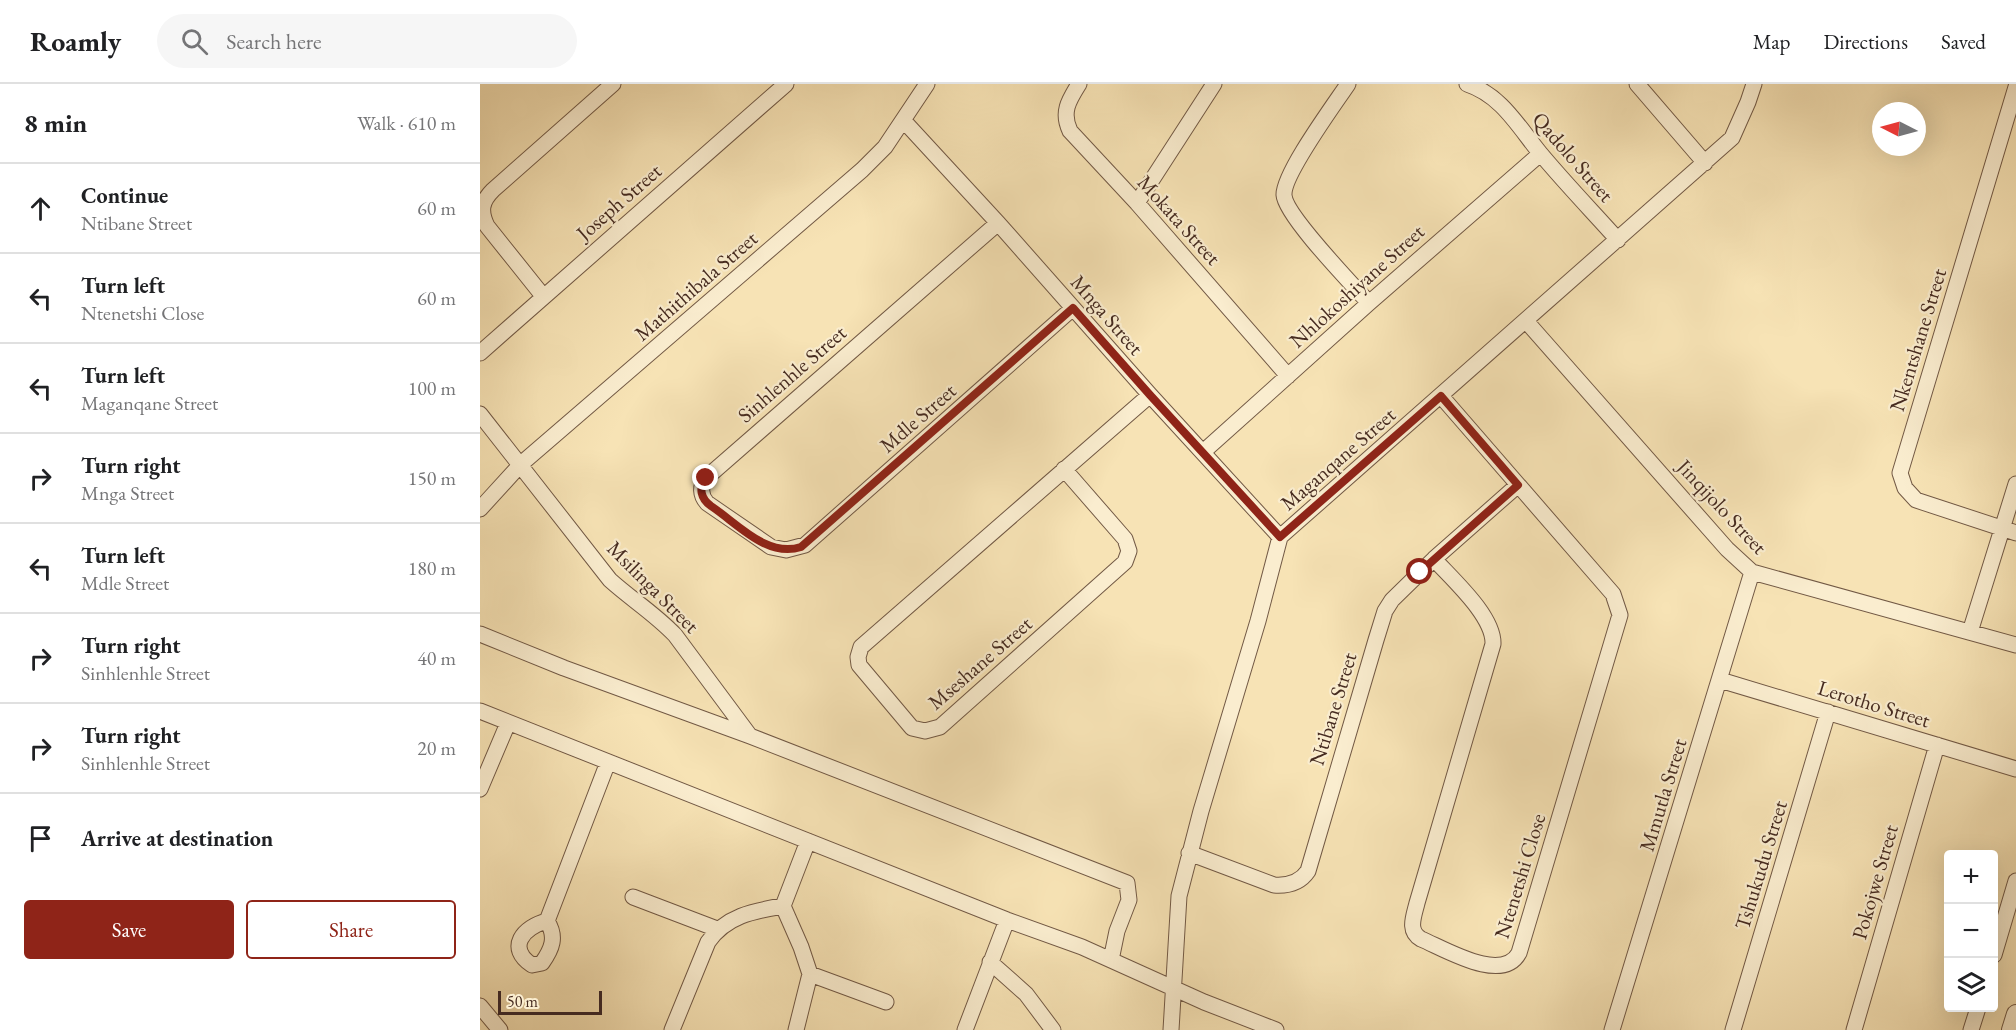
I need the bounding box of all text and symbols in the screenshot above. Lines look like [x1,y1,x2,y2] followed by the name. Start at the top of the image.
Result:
[157,14,577,68] search box
[30,23,121,59] text: Roamly
[178,25,211,58] icon: search
[226,27,322,56] text: Search here
[1753,28,1790,55] text: Map
[1823,28,1908,55] text: Directions
[1941,28,1986,55] text: Saved
[1872,102,1926,156] north arrow
[24,106,87,140] text: 8 min
[1526,106,1620,208] street label: Qadolo Street
[357,110,456,136] text: Walk · 610 m
[569,157,667,247] street label: Joseph Street
[1132,169,1227,271] street label: Mokata Street
[81,181,168,210] text: Continue
[24,192,57,225] icon: ahead
[417,195,456,221] text: 60 m
[81,210,192,236] text: Ntibane Street
[1284,218,1430,353] street label: Nhlokoshiyane Street
[629,224,763,347] street label: Mathithibala Street
[1883,265,1952,415] street label: Nkentshane Street
[1065,269,1150,361] street label: Mnga Street
[81,271,165,300] text: Turn left
[24,282,57,315] icon: left
[417,285,456,311] text: 60 m
[81,300,204,326] text: Ntenetshi Close
[732,319,852,428] street label: Sinhlenhle Street
[81,361,165,390] text: Turn left
[24,372,57,405] icon: left
[408,375,456,401] text: 100 m
[874,377,962,458] street label: Mdle Street
[81,390,218,416] text: Maganqane Street
[1274,401,1401,516] street label: Maganqane Street
[81,451,180,480] text: Turn right
[1670,452,1773,560] street label: Jinqijolo Street
[24,462,57,495] icon: right
[692,464,718,490] route end
[408,465,456,491] text: 150 m
[81,480,174,506] text: Mnga Street
[601,535,706,639] street label: Msilinga Street
[81,541,165,570] text: Turn left
[24,552,57,585] icon: left
[408,555,456,581] text: 180 m
[1406,558,1432,584] route start
[81,570,169,596] text: Mdle Street
[922,610,1038,715] street label: Mseshane Street
[81,631,180,660] text: Turn right
[24,642,57,675] icon: right
[417,645,456,671] text: 40 m
[1303,649,1363,769] street label: Ntibane Street
[81,660,210,686] text: Sinhlenhle Street
[1815,674,1934,734] street label: Lerotho Street
[81,721,180,750] text: Turn right
[24,732,57,765] icon: right
[417,735,456,761] text: 20 m
[1633,735,1693,855] street label: Mmutla Street
[81,750,210,776] text: Sinhlenhle Street
[1728,797,1793,933] street label: Tshukudu Street
[1488,810,1551,942] street label: Ntenetshi Close
[1845,821,1904,942] street label: Pokojwe Street
[24,822,57,855] icon: arrive
[81,824,273,853] text: Arrive at destination
[1944,850,1998,1012] map controls
[1944,850,1998,904] button: +
[24,900,234,959] button: Save
[246,900,456,959] button: Share
[1944,904,1998,958] button: −
[1944,958,1998,1012] button: layers
[498,988,602,1016] scale bar
[507,991,538,1012] text: 50 m

